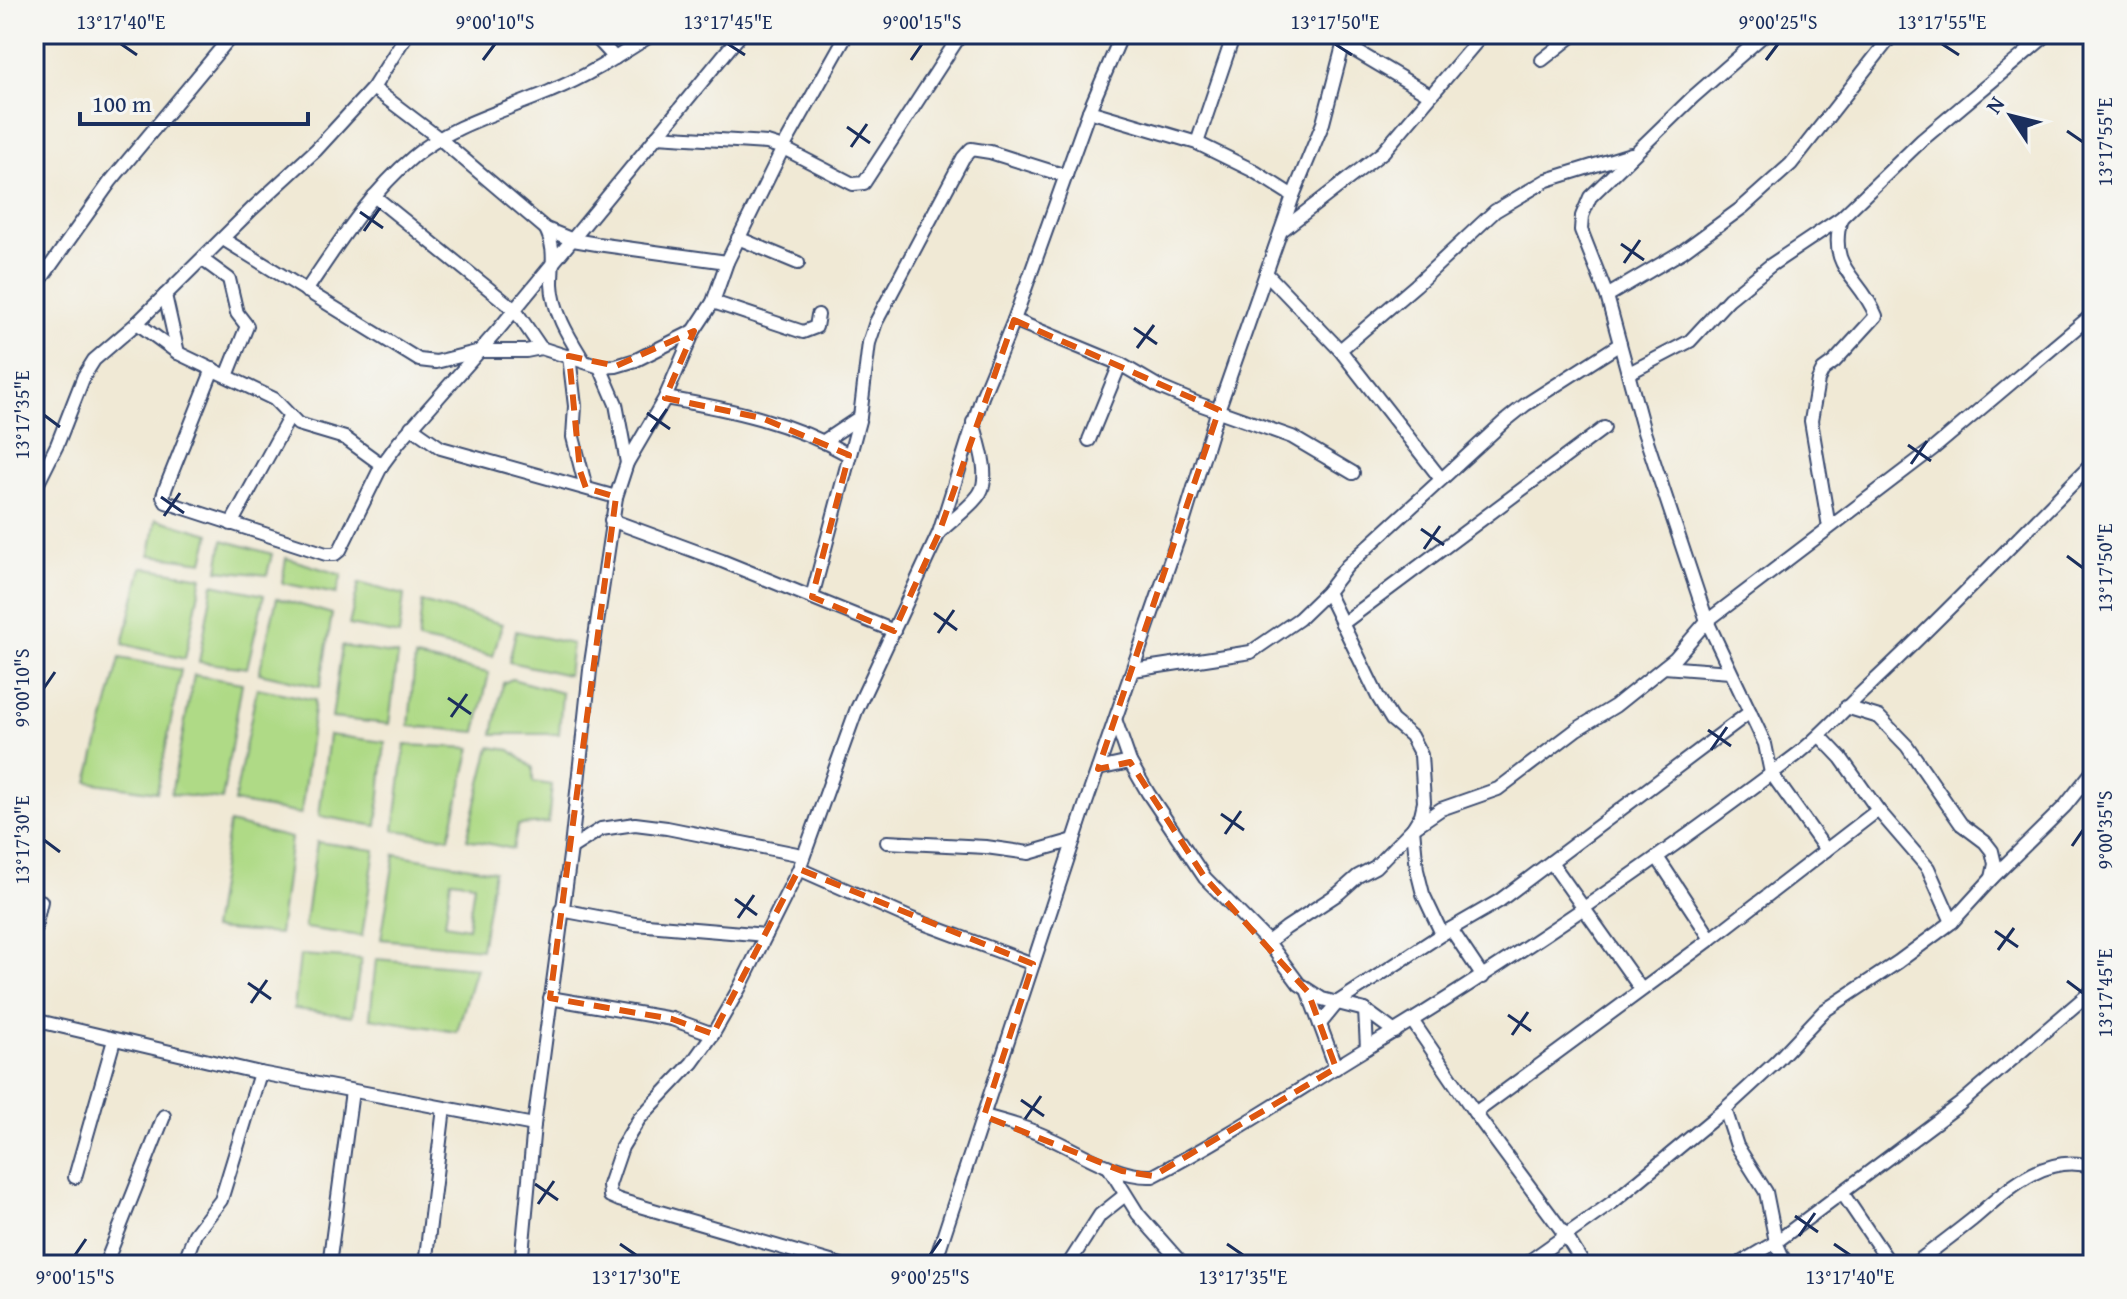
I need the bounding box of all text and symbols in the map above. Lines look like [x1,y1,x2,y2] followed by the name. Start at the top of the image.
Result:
[77,7,165,36] text: 13°17'40"E
[455,7,535,36] text: 9°00'10"S
[684,7,772,36] text: 13°17'45"E
[882,7,962,36] text: 9°00'15"S
[1291,7,1379,36] text: 13°17'50"E
[1738,7,1818,36] text: 9°00'25"S
[1898,7,1986,36] text: 13°17'55"E
[80,76,308,126] scale bar
[1971,76,2051,156] north arrow
[92,86,152,121] text: 100 m
[1977,89,2012,120] text: N
[2090,98,2119,186] text: 13°17'55"E
[7,371,36,459] text: 13°17'35"E
[2090,524,2119,612] text: 13°17'50"E
[7,648,36,728] text: 9°00'10"S
[2090,790,2119,870] text: 9°00'35"S
[7,796,36,884] text: 13°17'30"E
[2090,949,2119,1037] text: 13°17'45"E
[35,1262,115,1291] text: 9°00'15"S
[592,1262,680,1291] text: 13°17'30"E
[890,1262,970,1291] text: 9°00'25"S
[1199,1262,1287,1291] text: 13°17'35"E
[1806,1262,1894,1291] text: 13°17'40"E

